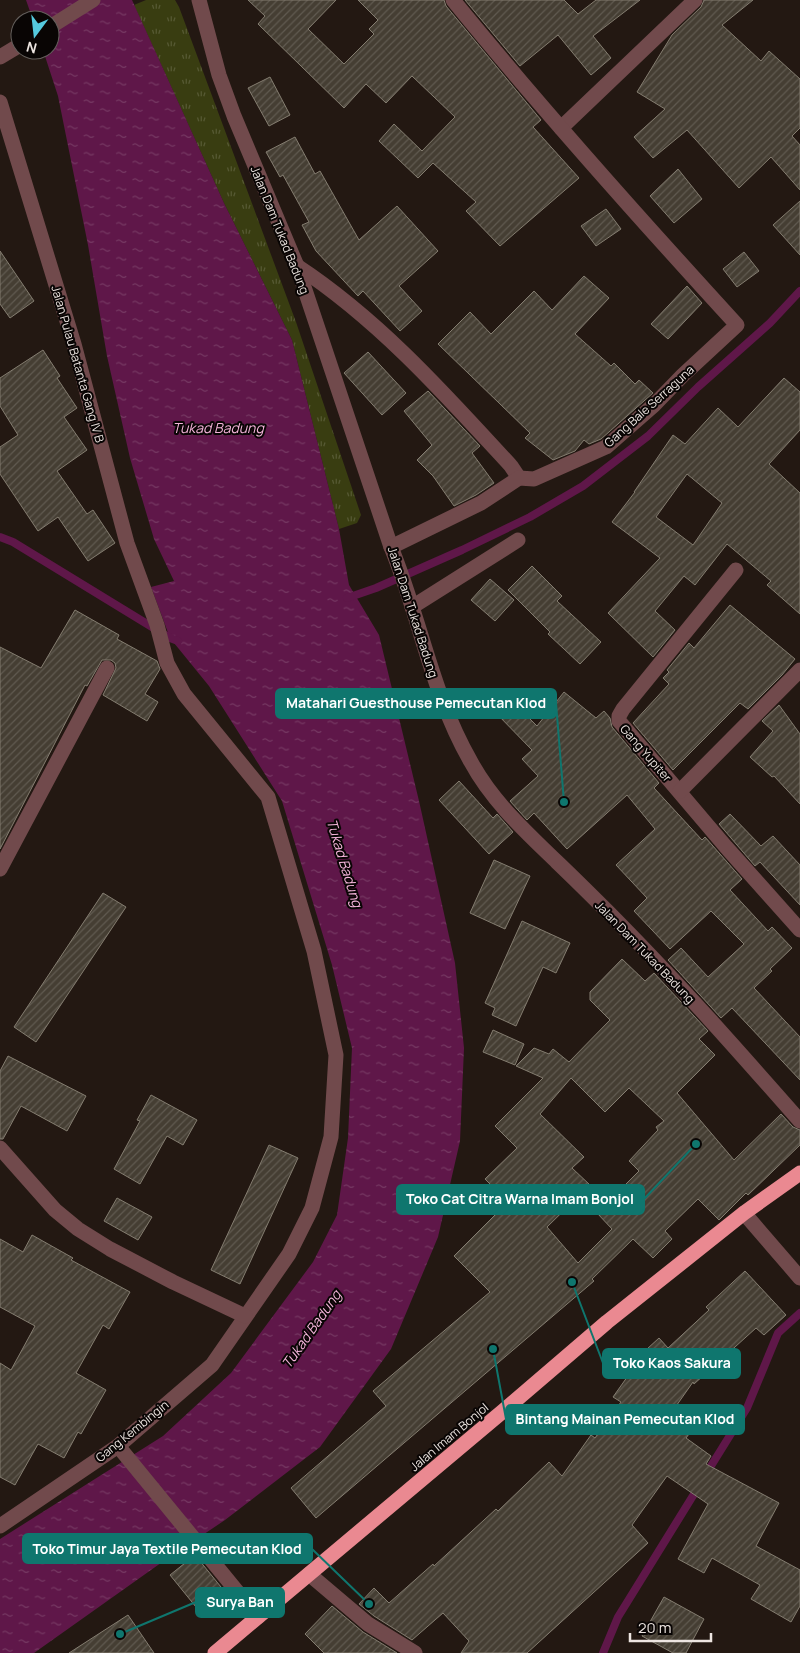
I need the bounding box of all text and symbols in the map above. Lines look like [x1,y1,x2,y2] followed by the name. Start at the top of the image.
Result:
[10,10,60,60] north arrow
[24,38,39,59] text: N
[246,163,314,297] street label: Jalan Dam Tukad Badung
[47,283,109,445] street label: Jalan Pulau Batanta Gang IV B
[600,361,698,451] street label: Gang Bale Serraguna
[172,418,265,437] water label: Tukad Badung
[384,544,442,680] street label: Jalan Dam Tukad Badung
[276,689,556,718] callout: Matahari Guesthouse Pemecutan Klod
[286,693,546,712] text: Matahari Guesthouse Pemecutan Klod
[616,721,676,786] street label: Gang Yupiter
[323,817,368,911] water label: Tukad Badung
[591,897,699,1007] street label: Jalan Dam Tukad Badung
[397,1185,644,1214] callout: Toko Cat Citra Warna Imam Bonjol
[406,1189,634,1208] text: Toko Cat Citra Warna Imam Bonjol
[277,1285,346,1372] water label: Tukad Badung
[603,1349,740,1378] callout: Toko Kaos Sakura
[613,1353,731,1372] text: Toko Kaos Sakura
[92,1396,172,1466] street label: Gang Kembingin
[406,1399,492,1475] street label: Jalan Imam Bonjol
[506,1405,744,1434] callout: Bintang Mainan Pemecutan Klod
[516,1409,734,1428] text: Bintang Mainan Pemecutan Klod
[23,1534,312,1563] callout: Toko Timur Jaya Textile Pemecutan Klod
[32,1539,302,1558] text: Toko Timur Jaya Textile Pemecutan Klod
[196,1588,284,1617] callout: Surya Ban
[206,1592,274,1611] text: Surya Ban
[630,1610,711,1642] scale bar
[638,1617,671,1638] text: 20 m

